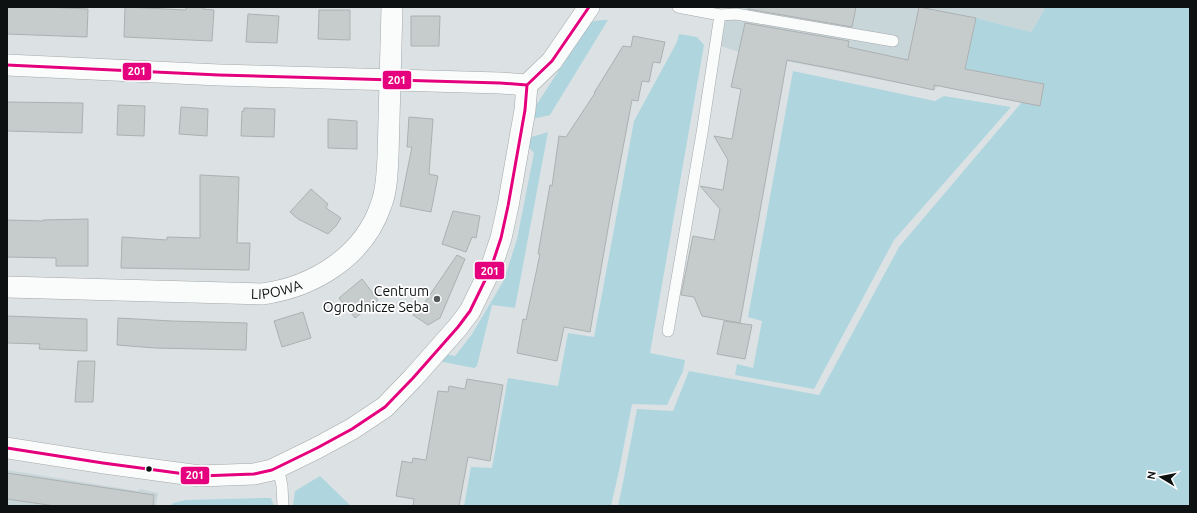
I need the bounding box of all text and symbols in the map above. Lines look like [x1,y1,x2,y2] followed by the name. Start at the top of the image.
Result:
[122,62,152,81] line badge: 201
[128,65,146,77] text: 201
[382,70,412,90] line badge: 201
[388,74,406,86] text: 201
[474,261,505,280] line badge: 201
[481,265,499,277] text: 201
[251,276,304,302] street label: LIPOWA
[323,283,429,315] place label: Centrum Ogrodnicze Seba
[432,294,442,304] marker: Centrum Ogrodnicze Seba
[1141,457,1181,497] north arrow
[144,464,154,474] unlabelled marker
[180,466,210,485] line badge: 201
[186,469,204,481] text: 201
[1145,470,1158,480] text: N

